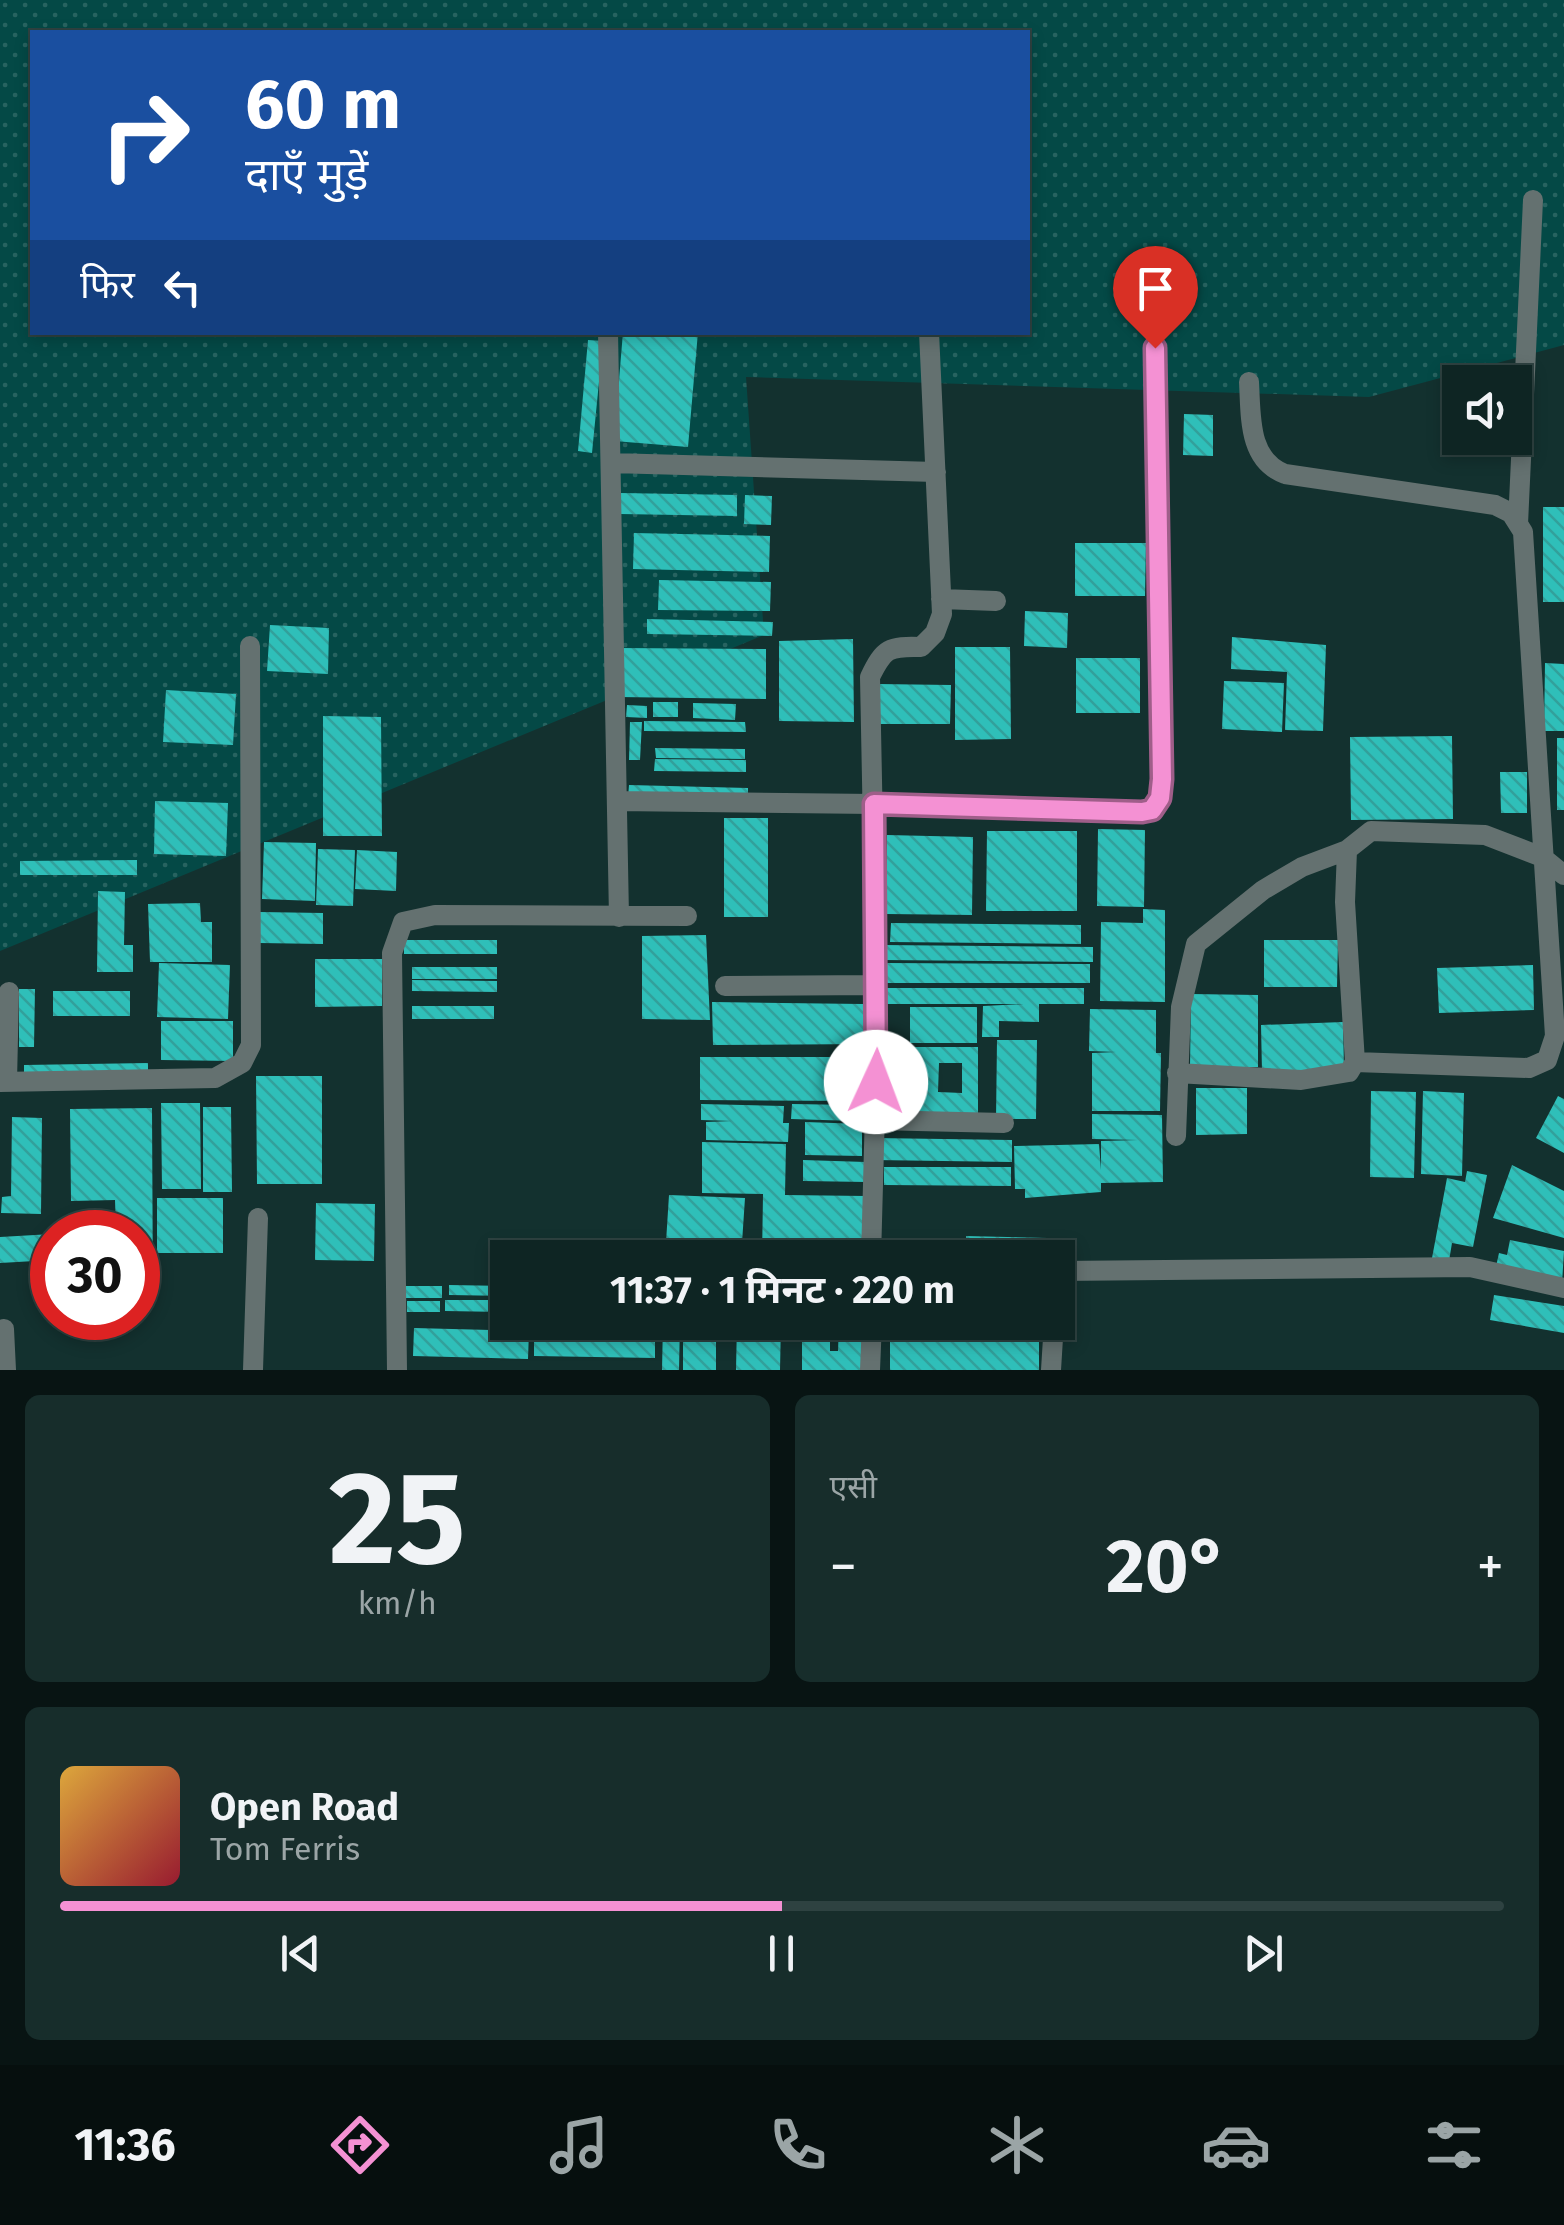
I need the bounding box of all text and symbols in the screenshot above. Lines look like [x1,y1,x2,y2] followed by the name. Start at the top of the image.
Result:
[245,63,401,147] text: 60 m
[80,70,210,200] icon: right
[245,148,368,202] text: दाएँ मुड़ें
[1113,246,1198,349] pin
[155,260,210,315] icon: left
[1128,261,1183,316] icon: arrive
[80,262,135,308] text: फिर
[1442,365,1532,455] map controls
[1442,365,1532,455] button: sound
[824,1030,928,1134] position arrow
[30,1210,160,1340] speed limit sign: 30
[610,1267,955,1313] text: 11:37 · 1 मिनट · 220 m
[329,1441,466,1597] text: 25
[830,1468,877,1506] text: एसी
[1106,1522,1228,1612] text: 20°
[830,1534,857,1600] text: −
[1477,1534,1504,1600] text: +
[358,1584,437,1622] text: km/h
[210,1784,399,1830] text: Open Road
[210,1830,360,1868] text: Tom Ferris
[273,1926,328,1981] icon: previous
[754,1926,809,1981] icon: pause
[1236,1926,1291,1981] icon: next
[325,2110,395,2180] icon: directions
[544,2110,614,2180] icon: music
[763,2110,833,2180] icon: phone
[982,2110,1052,2180] icon: climate
[1201,2110,1271,2180] icon: car
[1419,2110,1489,2180] icon: filters
[74,2118,176,2172] text: 11:36

